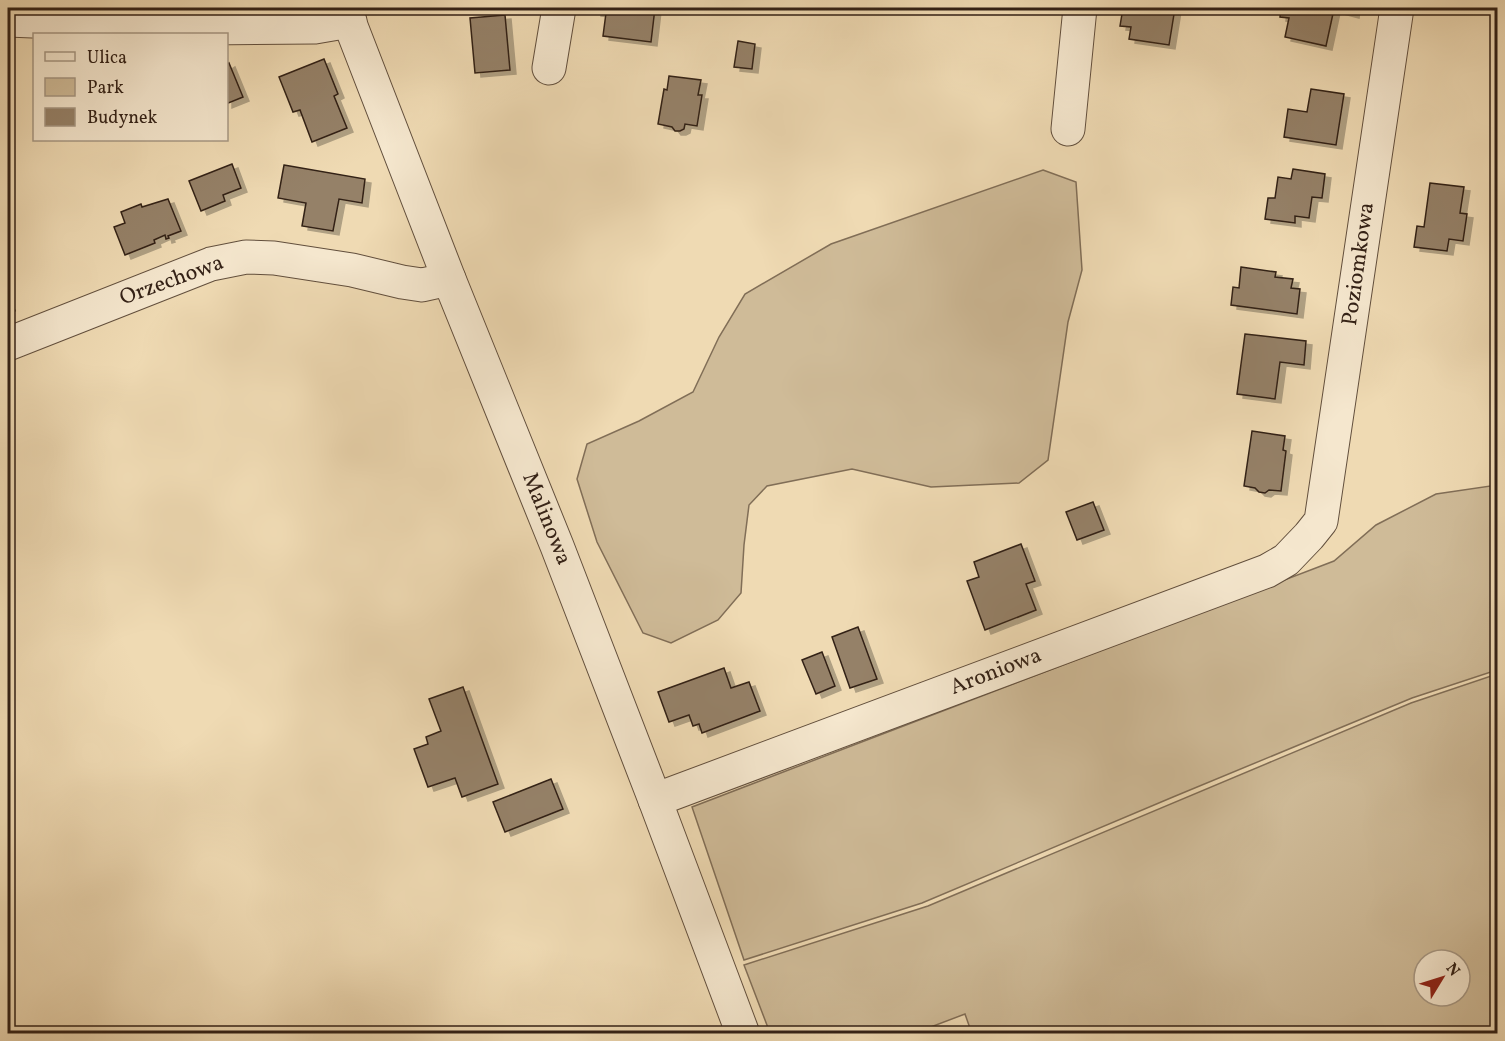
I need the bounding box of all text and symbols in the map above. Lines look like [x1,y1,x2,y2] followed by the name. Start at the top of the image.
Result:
[33,33,228,141] legend
[87,46,127,71] text: Ulica
[87,76,124,101] text: Park
[87,106,158,131] text: Budynek
[1335,200,1383,328] street label: Poziomkowa
[116,248,228,314] street label: Orzechowa
[513,468,579,570] street label: Malinowa
[946,640,1046,704] street label: Aroniowa
[1412,948,1472,1008] north arrow
[1440,959,1465,982] text: N

